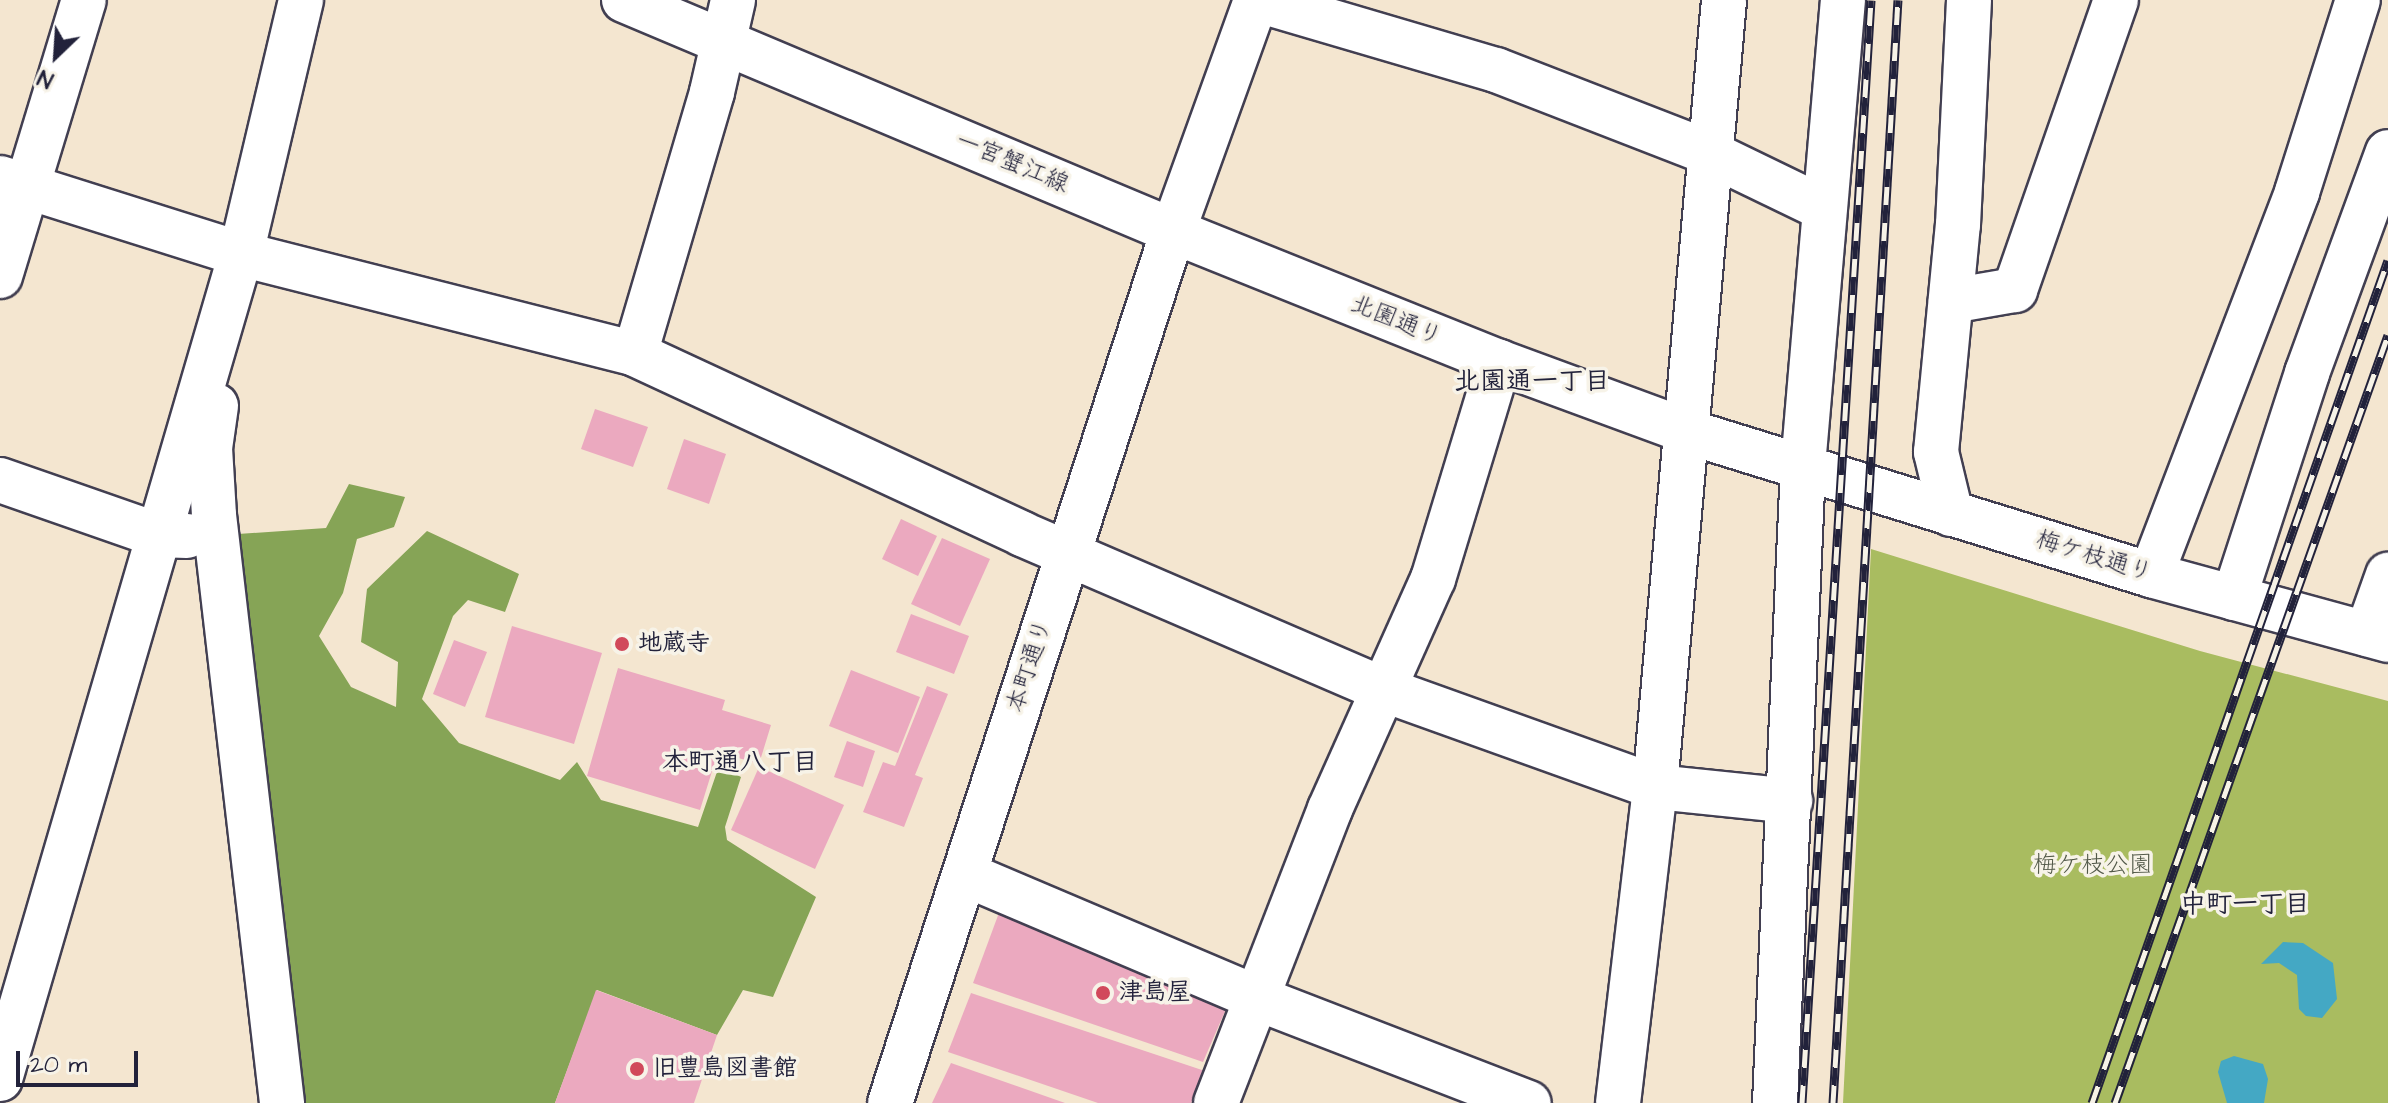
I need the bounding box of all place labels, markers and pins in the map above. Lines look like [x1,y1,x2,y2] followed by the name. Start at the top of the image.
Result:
[638,630,710,658] place label: 地蔵寺
[613,635,631,653] marker: 地蔵寺
[1119,979,1191,1007] place label: 津島屋
[1094,984,1112,1002] marker: 津島屋
[653,1055,797,1083] place label: 旧豊島図書館
[628,1060,646,1078] marker: 旧豊島図書館

